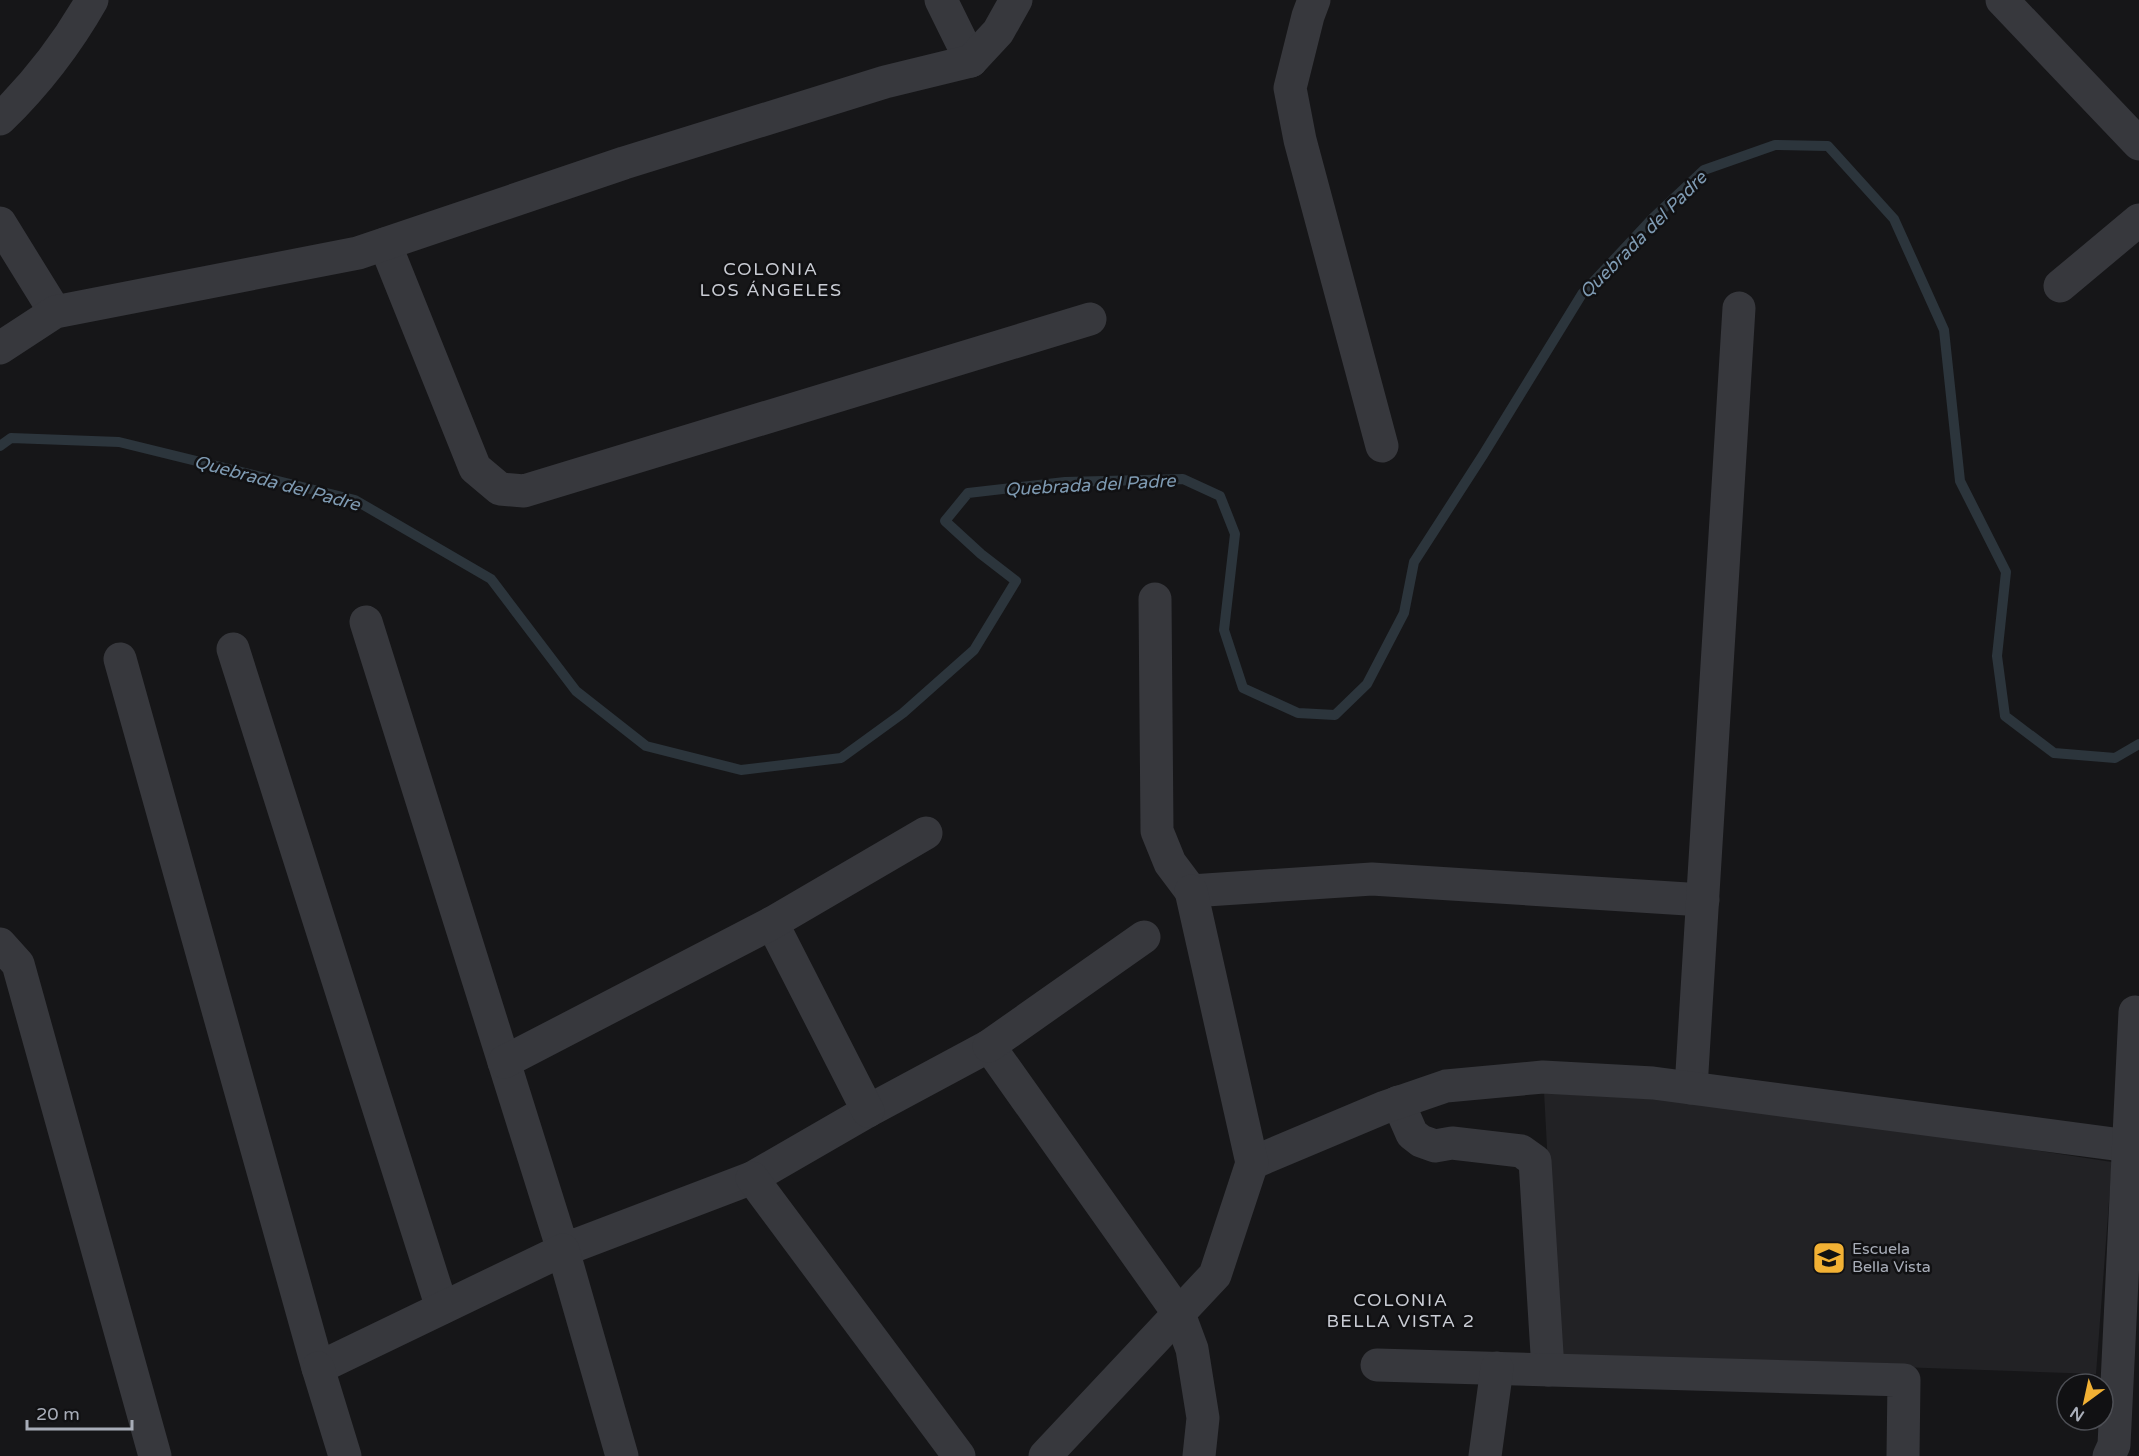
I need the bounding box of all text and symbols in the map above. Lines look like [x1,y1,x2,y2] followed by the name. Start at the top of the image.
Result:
[1575,166,1712,303] water label: Quebrada del Padre
[699,258,843,301] district label: COLONIA LOS ÁNGELES
[192,450,363,516] water label: Quebrada del Padre
[1004,470,1177,500] water label: Quebrada del Padre
[1852,1239,1931,1277] place label: Escuela Bella Vista
[1811,1240,1847,1276] school or university icon: Escuela Bella Vista
[1326,1289,1476,1332] district label: COLONIA BELLA VISTA 2
[2055,1372,2115,1432] north arrow
[27,1393,132,1431] scale bar
[2067,1402,2088,1426] text: N
[36,1403,80,1425] text: 20 m

